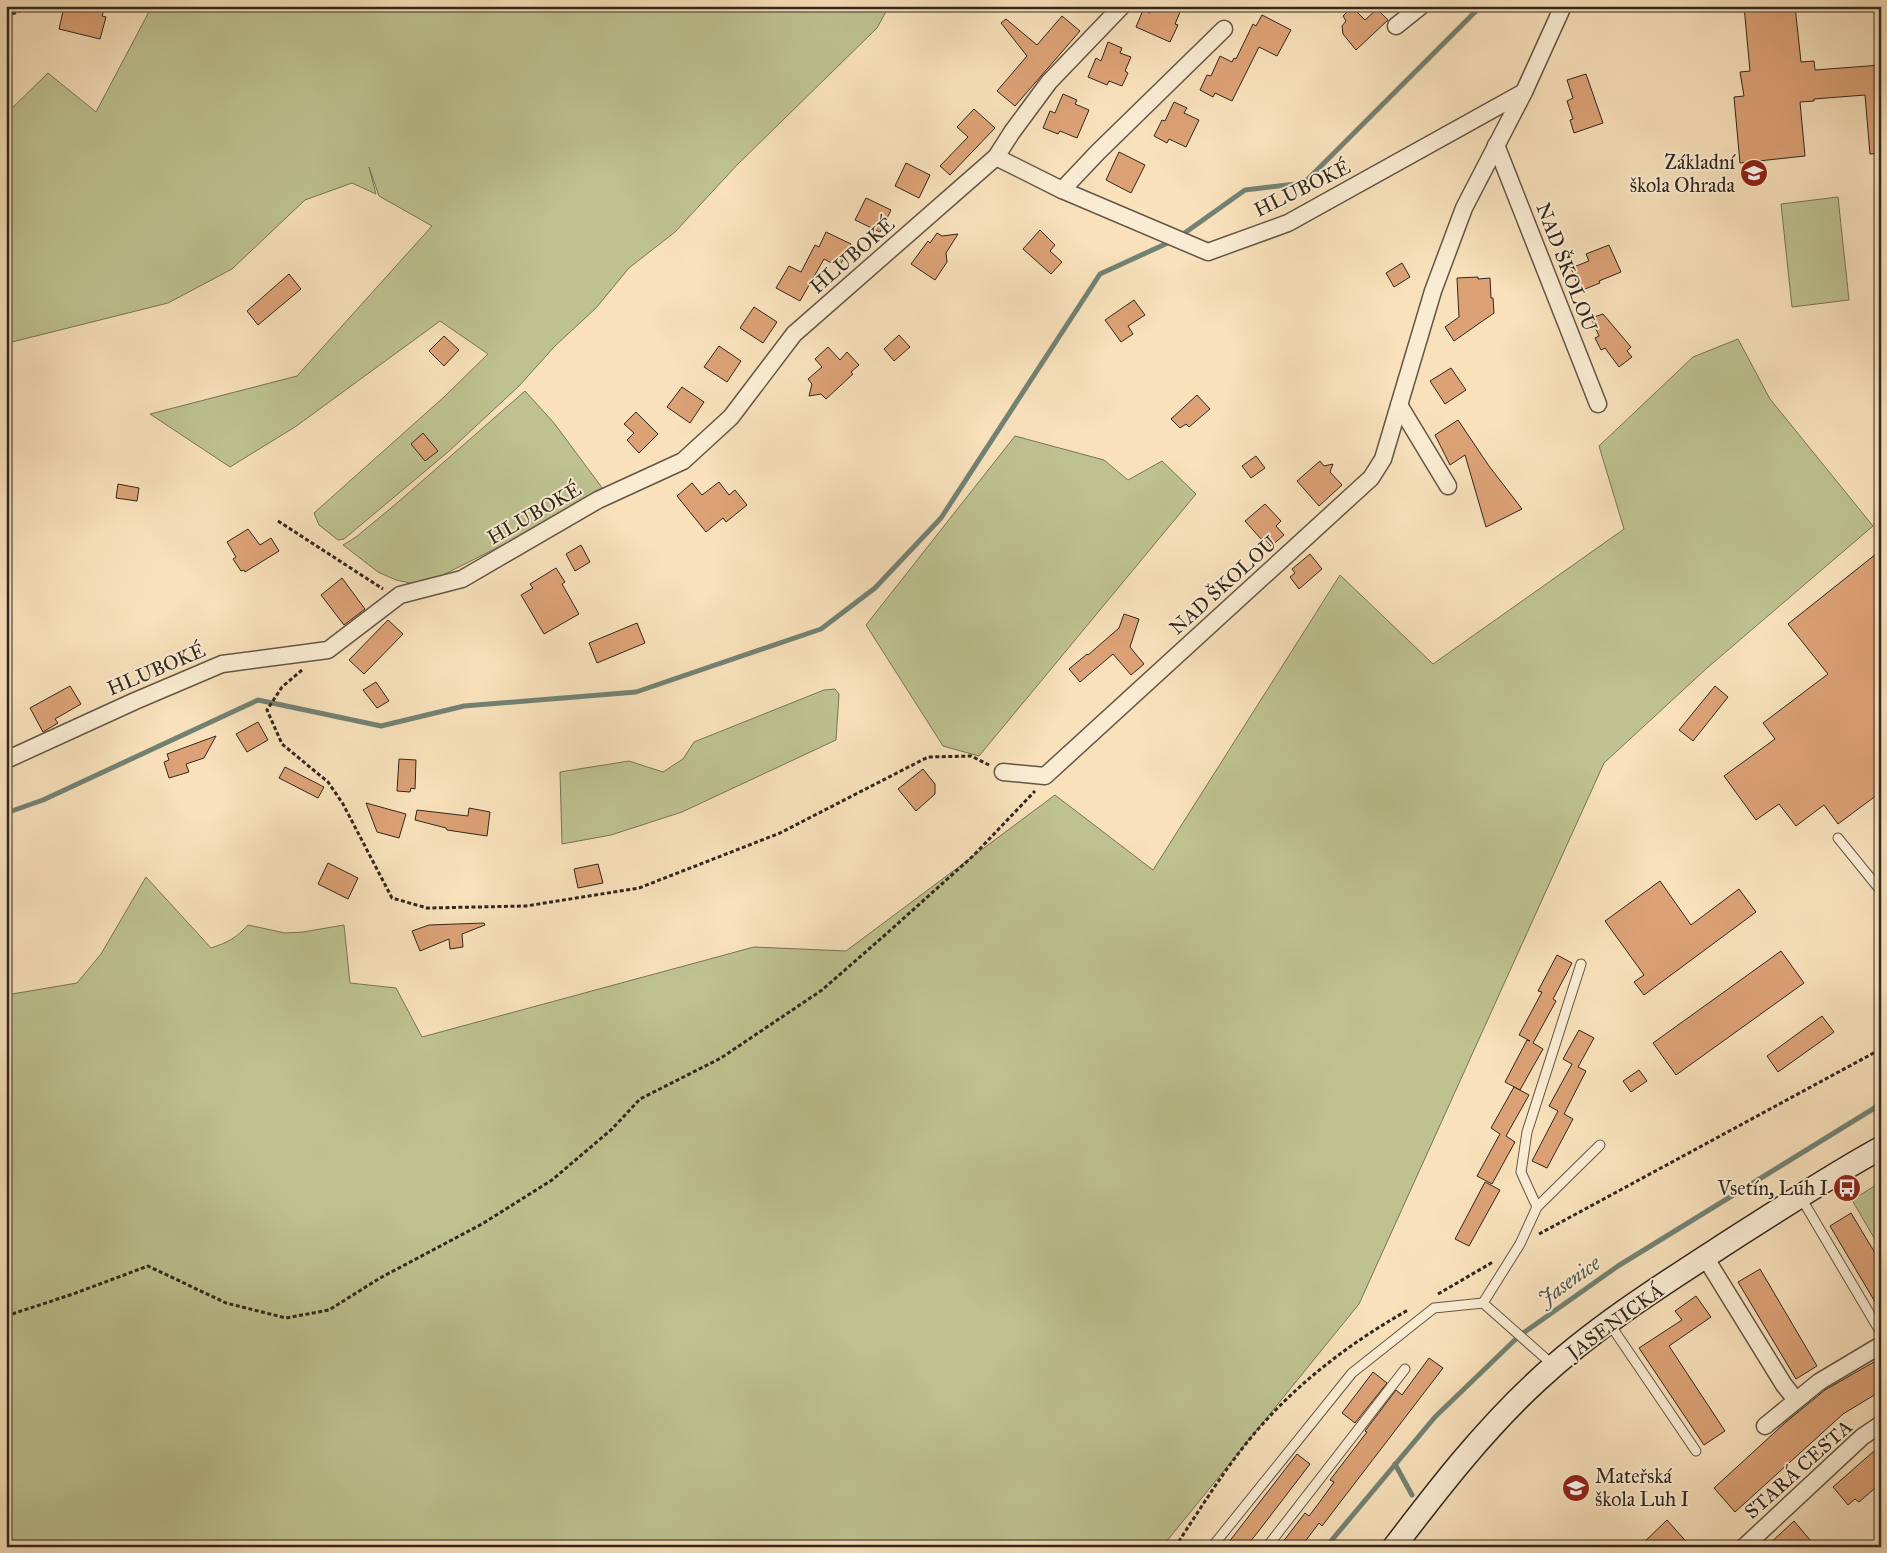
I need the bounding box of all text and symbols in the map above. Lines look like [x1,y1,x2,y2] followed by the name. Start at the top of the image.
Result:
[1630,150,1736,197] place label: Základní škola Ohrada
[1249,153,1354,222] street label: HLUBOKÉ
[1739,158,1769,188] school or university icon: Základní škola Ohrada
[1531,199,1604,335] street label: NAD ŠKOLOU
[803,210,899,298] street label: HLUBOKÉ
[482,475,585,549] street label: HLUBOKÉ
[1164,530,1282,639] street label: NAD ŠKOLOU
[103,636,209,700] street label: HLUBOKÉ
[1832,1173,1862,1203] bus stop icon: Vsetín, Luh I
[1717,1176,1828,1200] place label: Vsetín, Luh I
[1532,1250,1606,1312] water label: Jasenice
[1560,1277,1669,1366] street label: JASENICKÁ
[1739,1413,1857,1524] street label: STARÁ CESTA
[1595,1464,1689,1511] place label: Mateřská škola Luh I
[1561,1473,1591,1503] school or university icon: Mateřská škola Luh I

